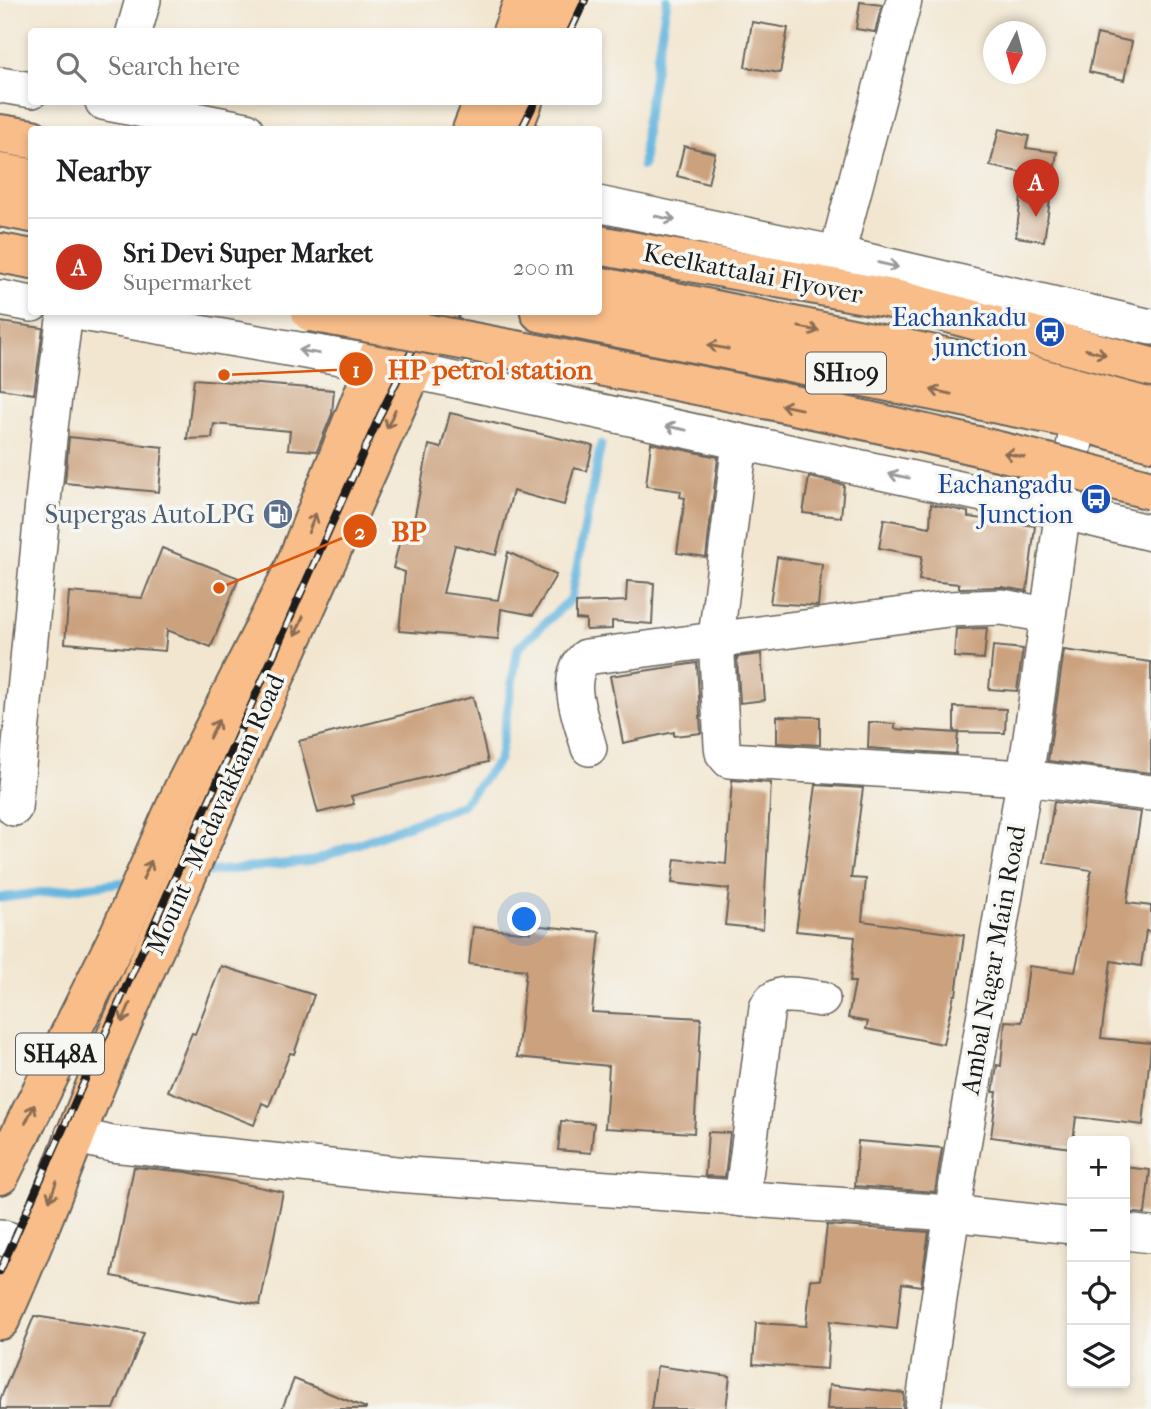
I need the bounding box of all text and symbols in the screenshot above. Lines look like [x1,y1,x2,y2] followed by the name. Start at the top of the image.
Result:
[983,21,1046,84] north arrow
[28,28,602,105] search box
[52,48,90,86] icon: search
[108,51,240,82] text: Search here
[56,154,151,189] text: Nearby
[1013,159,1059,217] pin: A
[653,211,676,225] one-way arrow
[641,237,865,310] street label: Keelkattalai Flyover
[123,238,373,269] text: Sri Devi Super Market
[72,254,86,281] text: A
[513,254,574,281] text: 200 m
[876,259,899,273] one-way arrow
[123,269,252,296] text: Supermarket
[892,302,1027,363] place label: Eachankadu junction
[1033,315,1067,349] bus stop icon: Eachankadu junction
[797,323,820,337] one-way arrow
[707,339,730,353] one-way arrow
[298,345,321,358] one-way arrow
[339,345,607,394] callout: HP petrol station
[1084,346,1107,359] one-way arrow
[806,352,886,394] road number: SH109
[387,353,593,386] text: HP petrol station
[352,358,360,382] text: 1
[930,385,953,399] one-way arrow
[780,399,803,413] one-way arrow
[384,407,397,429] one-way arrow
[665,421,688,435] one-way arrow
[1003,448,1025,461] one-way arrow
[888,469,911,482] one-way arrow
[937,469,1073,530] place label: Eachangadu Junction
[1079,482,1113,516] bus stop icon: Eachangadu Junction
[261,497,295,531] fuel station icon: Supergas AutoLPG
[45,499,255,530] place label: Supergas AutoLPG
[342,507,440,556] callout: BP
[306,513,319,535] one-way arrow
[392,515,427,548] text: BP
[355,520,366,544] text: 2
[292,615,305,637] one-way arrow
[140,668,292,959] street label: Mount - Medavakkam Road
[207,719,221,739] one-way arrow
[954,822,1033,1098] street label: Ambal Nagar Main Road
[141,860,154,882] one-way arrow
[507,902,541,936] your location
[119,1002,132,1023] one-way arrow
[16,1034,104,1074] road number: SH48A
[24,1104,38,1125] one-way arrow
[1067,1136,1130,1388] map controls
[1067,1136,1130,1199] button: +
[46,1180,58,1202] one-way arrow
[1067,1199,1130,1262] button: −
[1067,1262,1130,1325] button: locate
[1067,1325,1130,1388] button: layers

